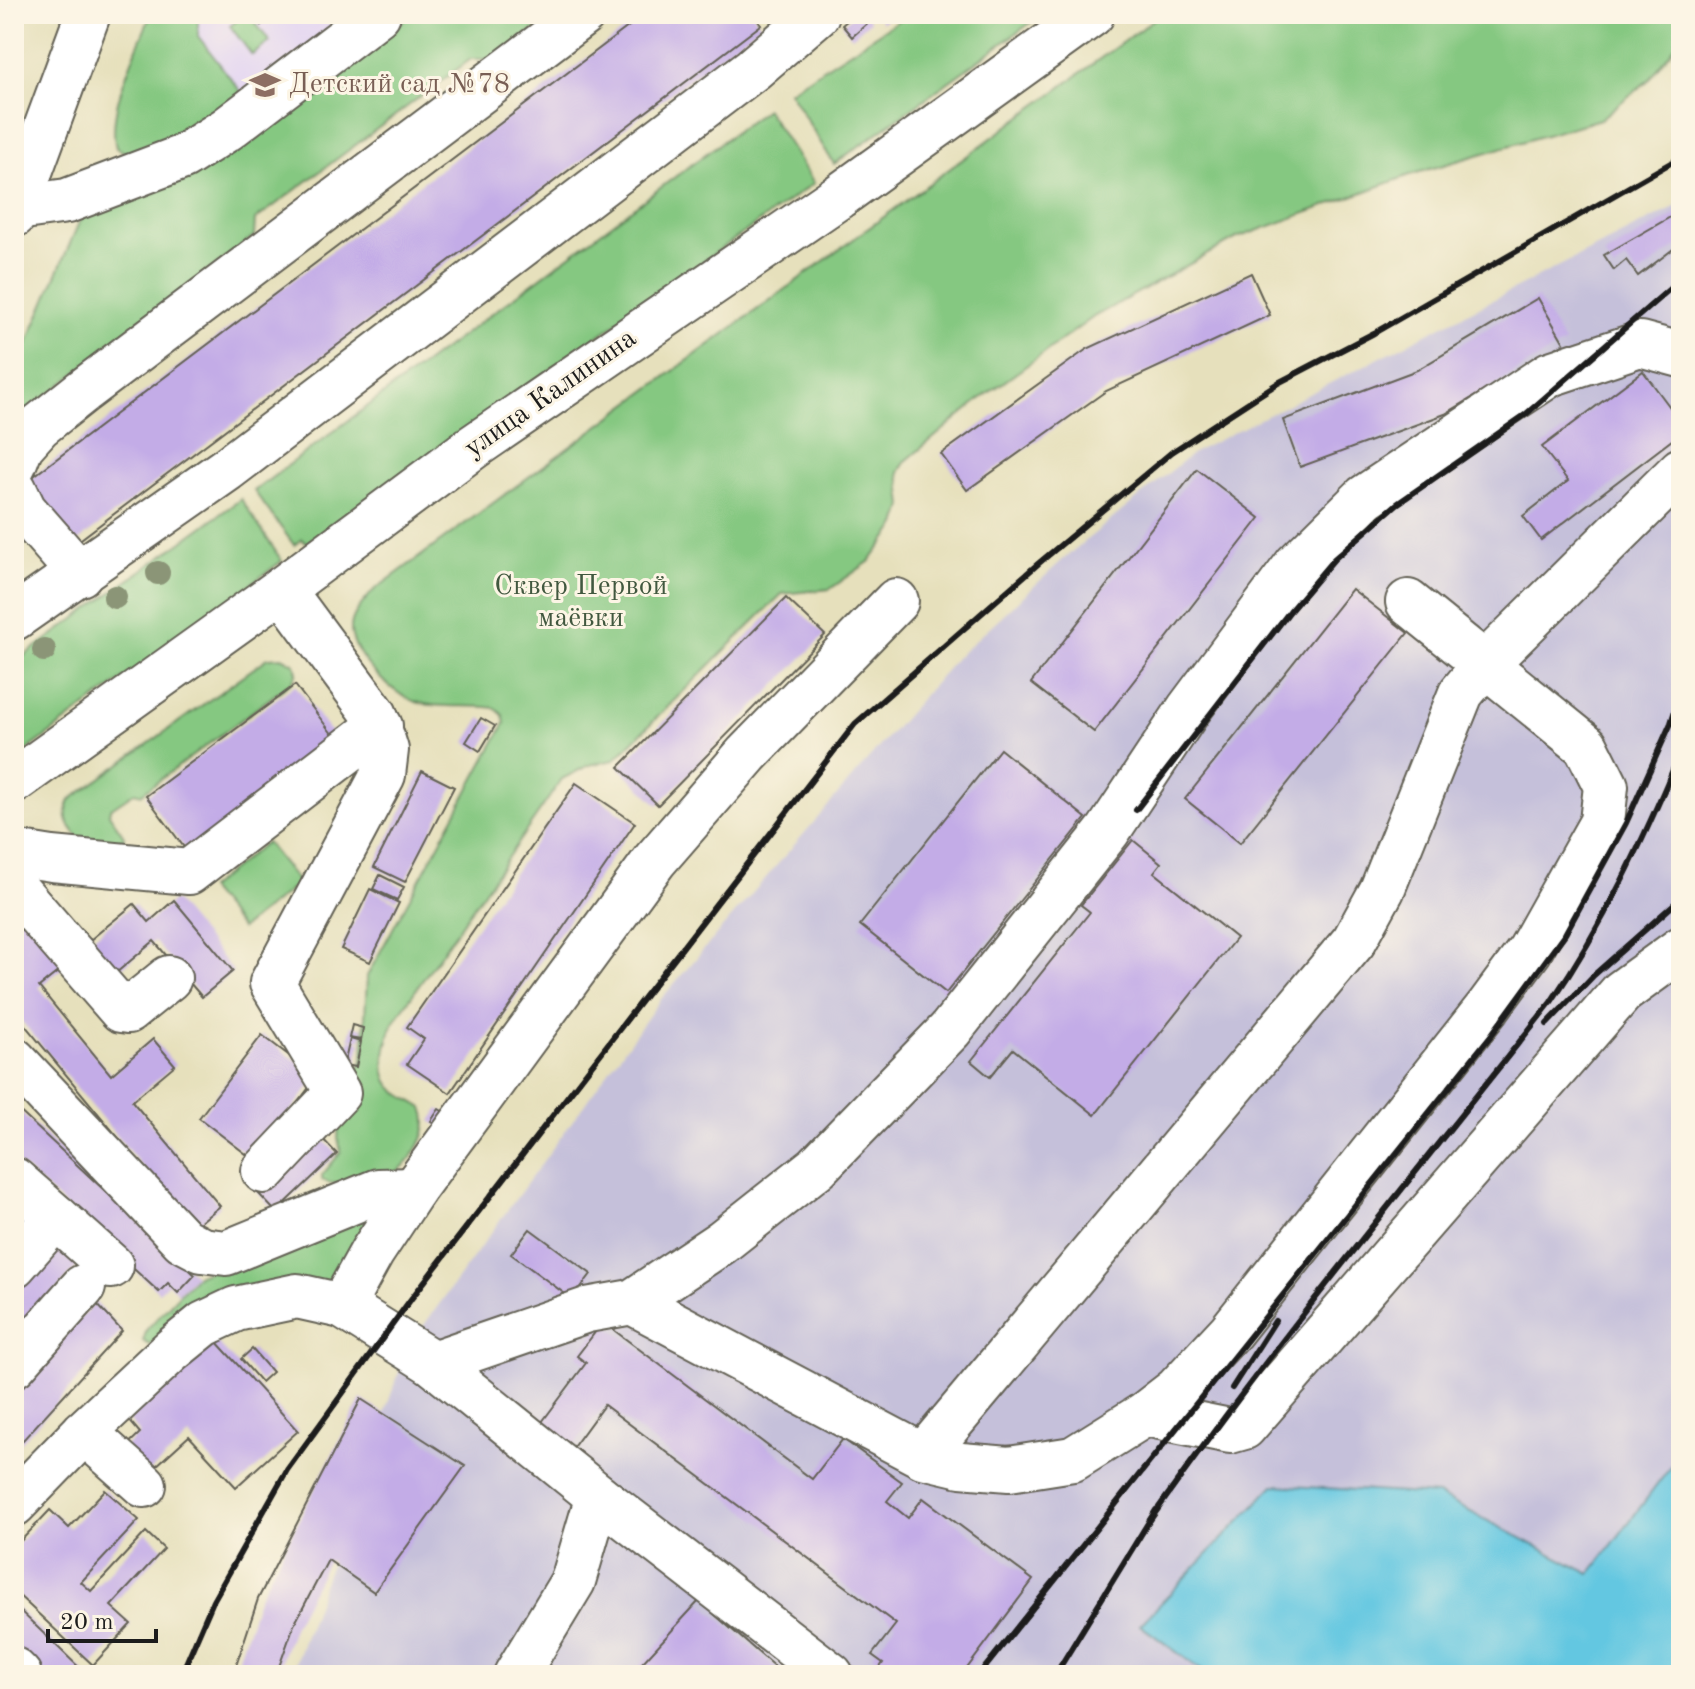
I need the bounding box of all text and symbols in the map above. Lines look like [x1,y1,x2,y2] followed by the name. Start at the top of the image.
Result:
[248,68,282,102] school or university icon: Детский сад №78
[289,71,510,99] place label: Детский сад №78
[460,324,642,464] street label: улица Калинина
[494,573,668,633] park label: Сквер Первой маёвки
[48,1593,156,1643] scale bar
[60,1611,114,1635] text: 20 m

